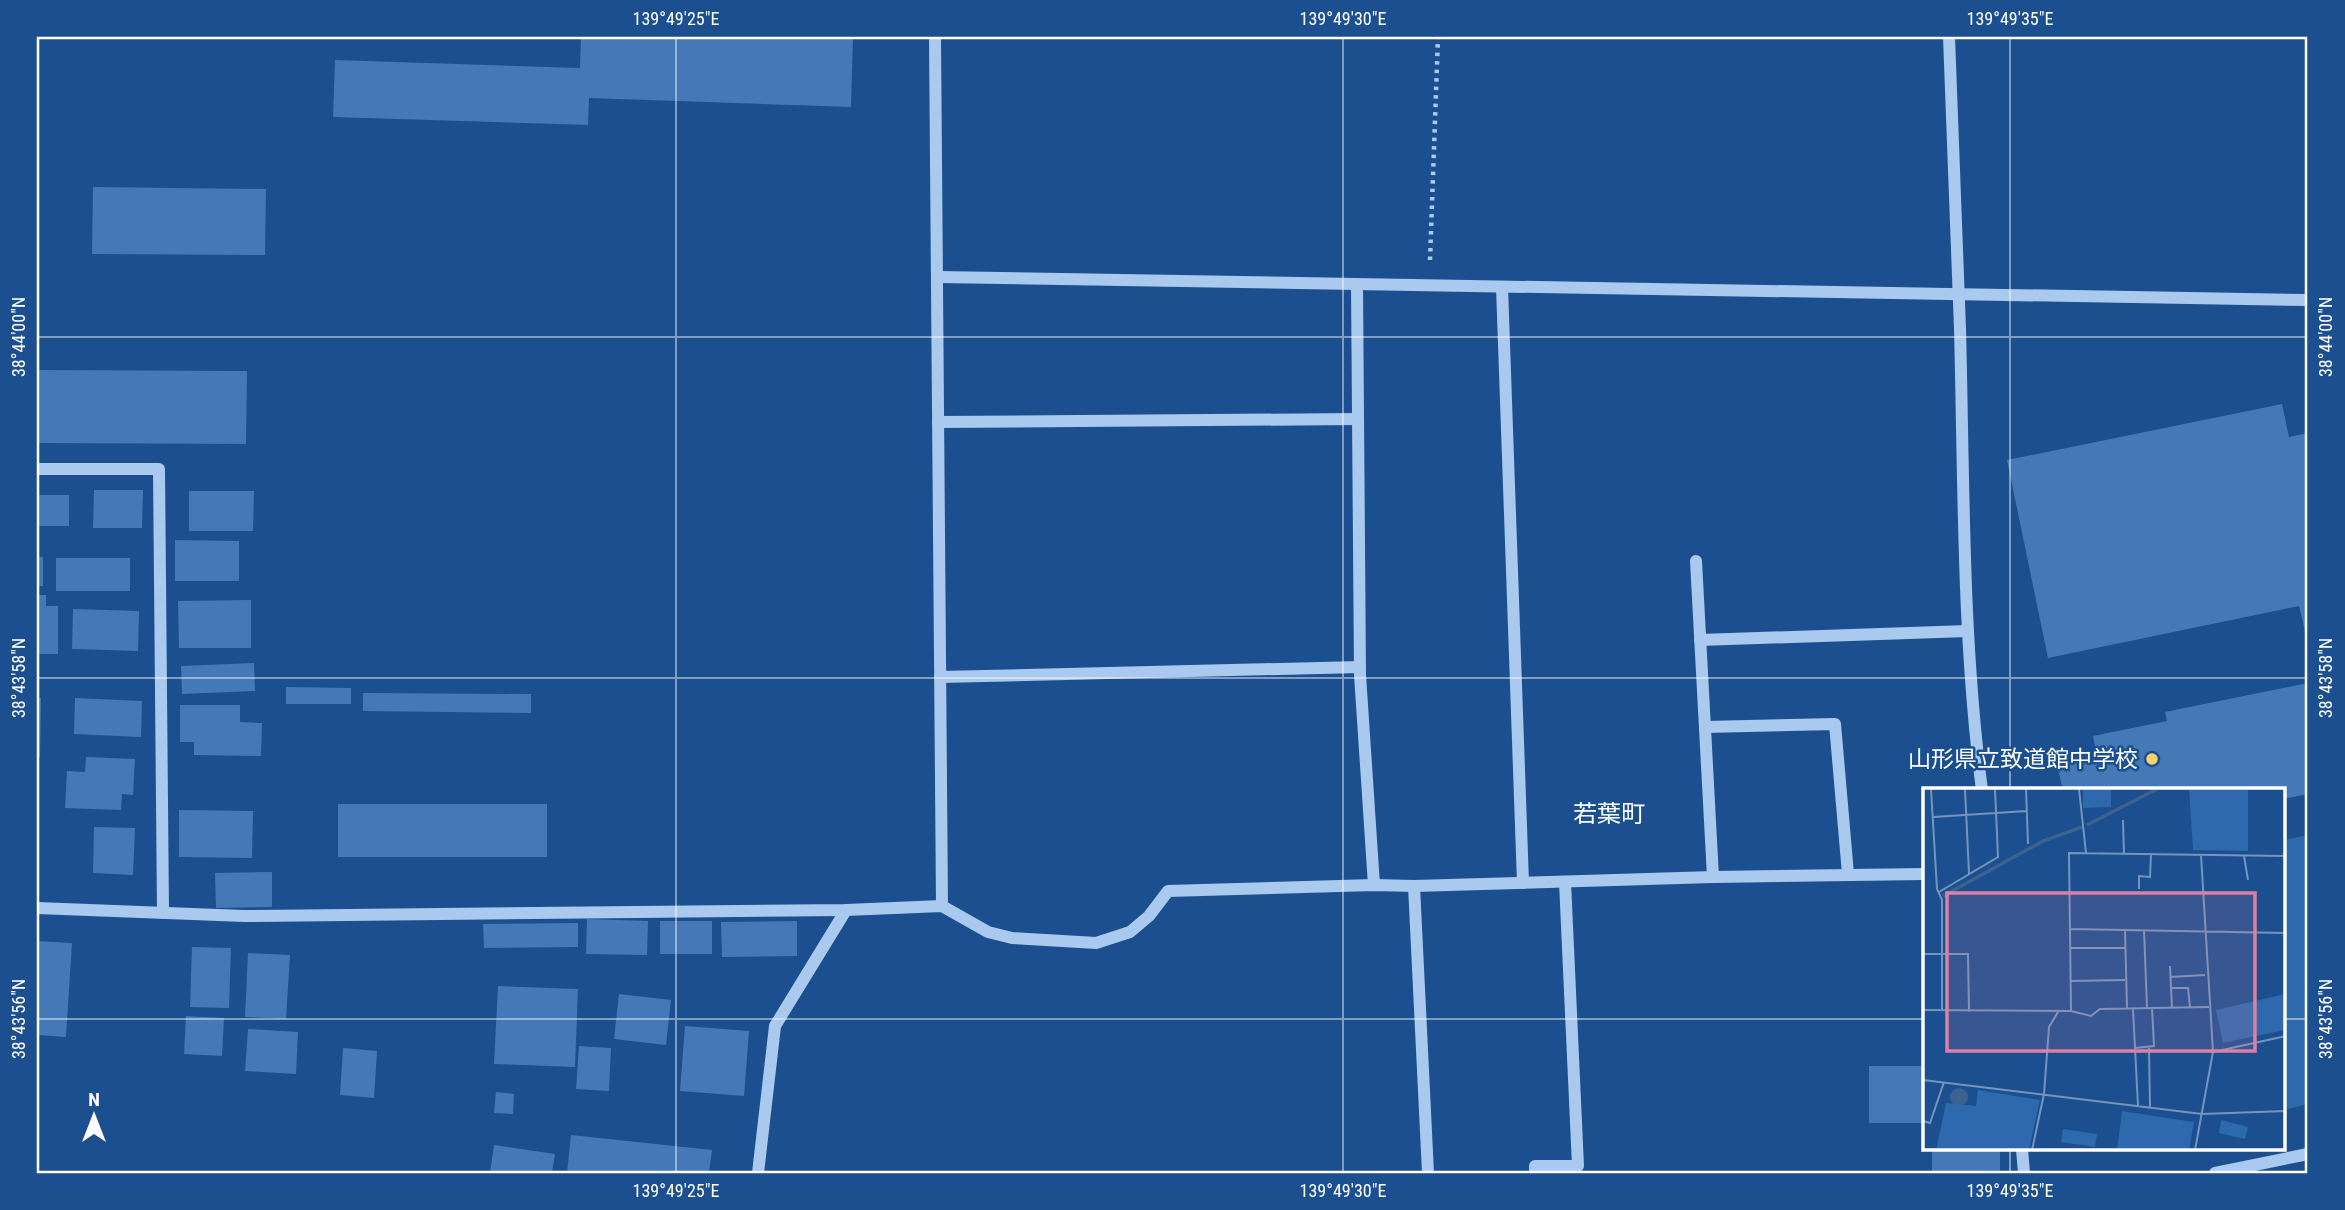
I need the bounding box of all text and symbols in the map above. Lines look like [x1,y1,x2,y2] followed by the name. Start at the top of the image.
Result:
[633,8,719,29] text: 139°49'25"E
[1300,8,1386,29] text: 139°49'30"E
[1967,8,2053,29] text: 139°49'35"E
[8,297,29,377] text: 38°44'00"N
[2315,297,2336,377] text: 38°44'00"N
[8,638,29,718] text: 38°43'58"N
[2315,638,2336,718] text: 38°43'58"N
[1908,746,2138,773] place label: 山形県立致道館中学校
[2144,751,2160,767] marker: 山形県立致道館中学校
[1923,788,2286,1150] inset map
[1573,800,1645,828] district label: 若葉町
[8,979,29,1059] text: 38°43'56"N
[2315,979,2336,1059] text: 38°43'56"N
[60,1080,130,1150] north arrow
[88,1088,100,1111] text: N
[633,1180,719,1201] text: 139°49'25"E
[1300,1180,1386,1201] text: 139°49'30"E
[1967,1180,2053,1201] text: 139°49'35"E

